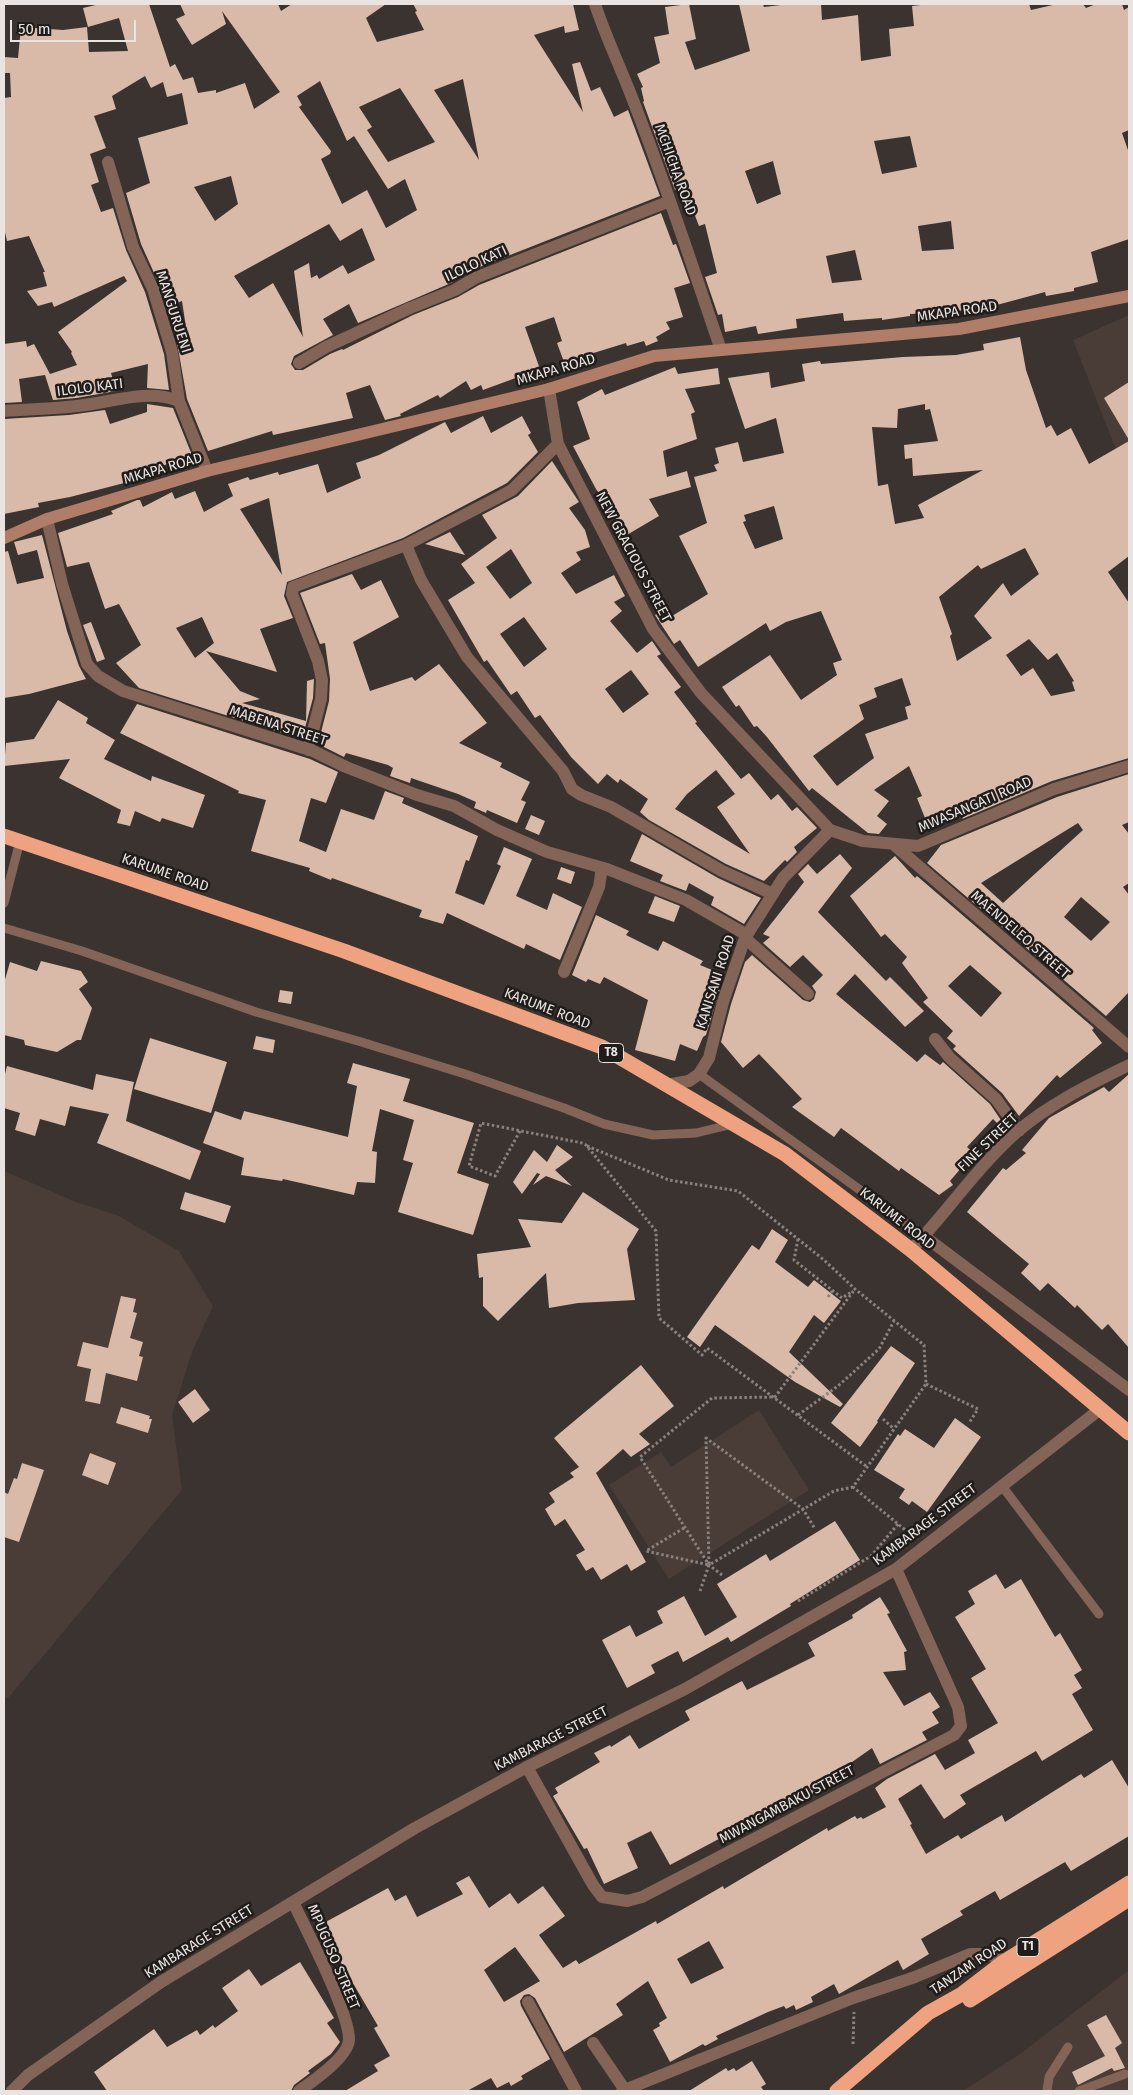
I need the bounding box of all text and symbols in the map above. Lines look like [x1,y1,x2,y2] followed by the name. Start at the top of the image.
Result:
[12,10,139,42] scale bar
[18,20,51,38] text: 50 m
[651,122,699,218] street label: MCHICHA ROAD
[442,242,510,286] street label: ILOLO KATI
[152,269,194,355] street label: MANGURUENI
[916,298,998,326] street label: MKAPA ROAD
[515,351,597,389] street label: MKAPA ROAD
[56,376,124,400] street label: ILOLO KATI
[122,450,204,488] street label: MKAPA ROAD
[592,489,674,625] street label: NEW GRACIOUS STREET
[227,702,329,750] street label: MABENA STREET
[916,773,1034,837] street label: MWASANGATI ROAD
[119,850,211,896] street label: KARUME ROAD
[967,888,1073,982] street label: MAENDELEO STREET
[693,933,739,1031] street label: KANISANI ROAD
[502,985,592,1033] street label: KARUME ROAD
[598,1044,624,1062] road number: T8
[954,1110,1022,1176] street label: FINE STREET
[856,1184,938,1254] street label: KARUME ROAD
[870,1481,980,1569] street label: KAMBARAGE STREET
[491,1703,611,1775] street label: KAMBARAGE STREET
[717,1762,857,1848] street label: MWANGAMBAKU STREET
[141,1902,257,1982] street label: KAMBARAGE STREET
[303,1902,363,2012] street label: MPUGUSO STREET
[927,1935,1011,1999] street label: TANZAM ROAD
[1017,1938,1039,1956] road number: T1

